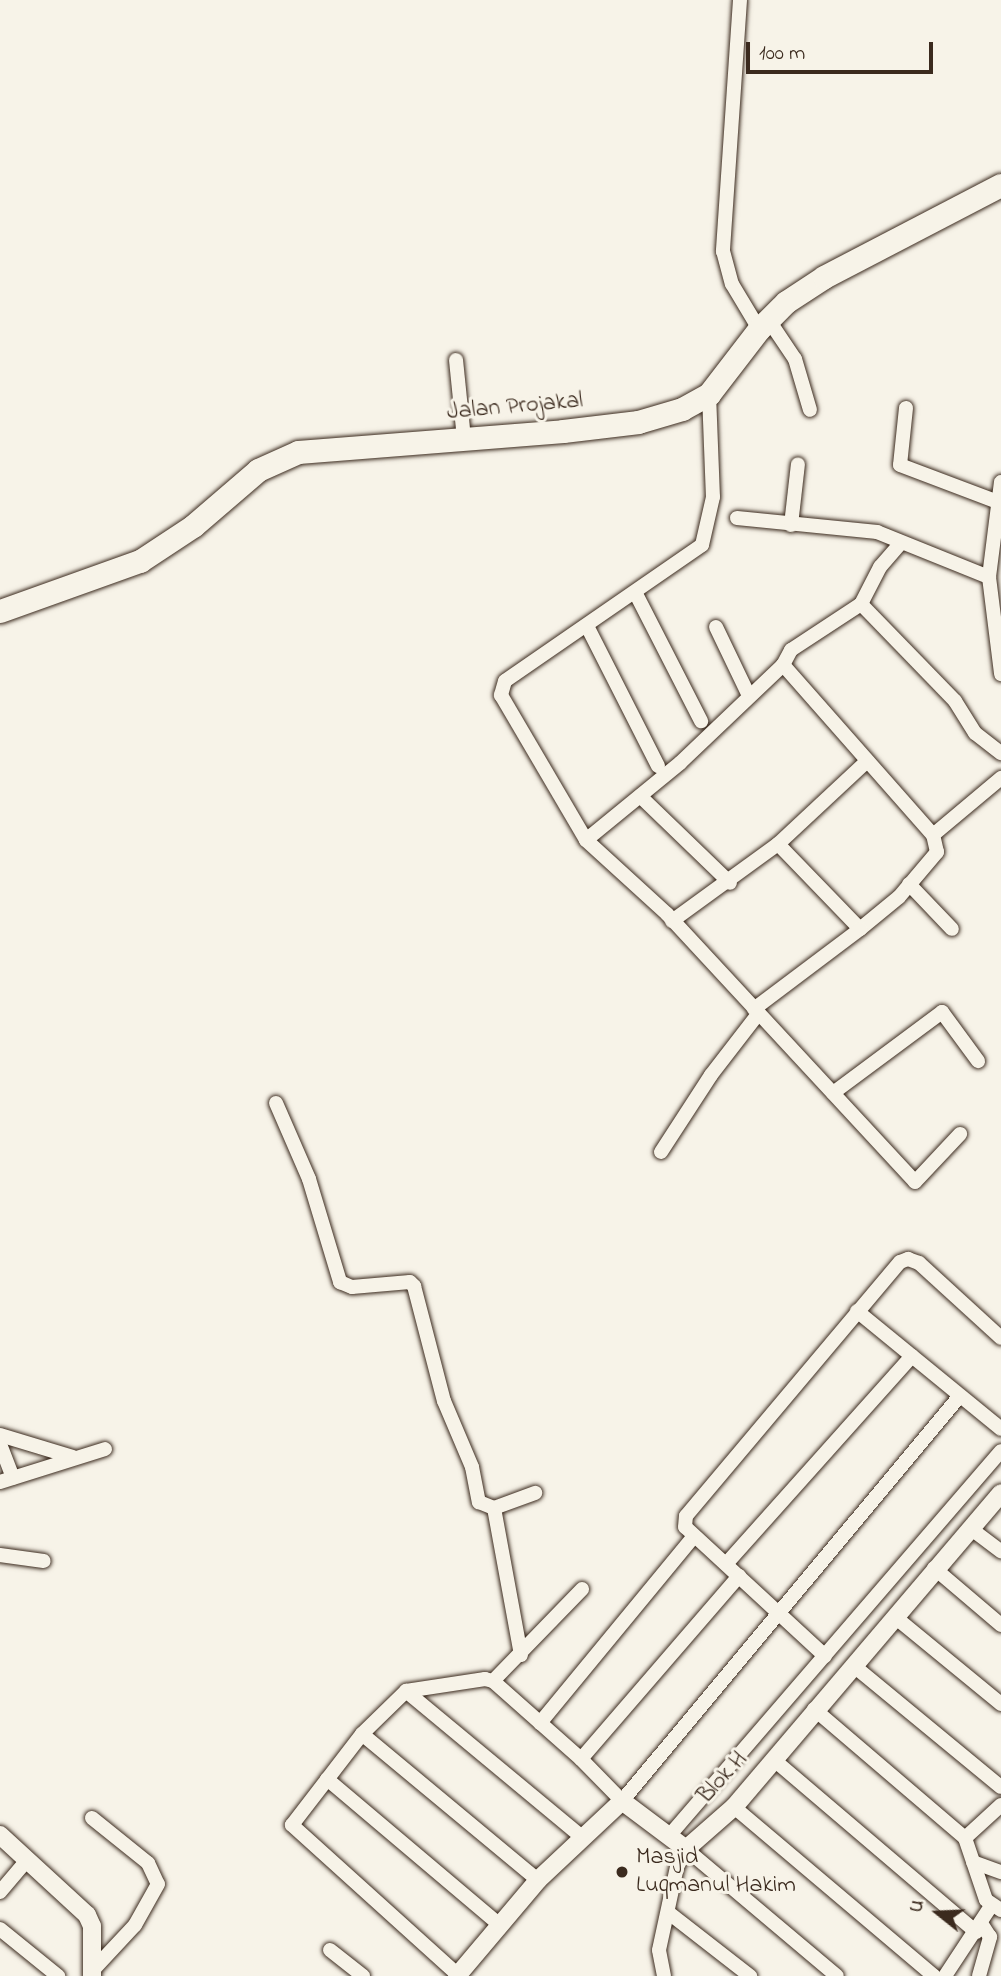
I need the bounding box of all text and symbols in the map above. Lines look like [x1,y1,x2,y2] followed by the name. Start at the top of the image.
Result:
[749,28,936,72] scale bar
[759,39,805,69] text: 100 m
[446,387,584,427] street label: Jalan Projakal
[692,1746,754,1810] street label: Blok H
[636,1844,796,1900] place label: Masjid Luqmanul Hakim
[614,1864,630,1880] marker: Masjid Luqmanul Hakim
[903,1878,973,1948] north arrow
[903,1896,932,1916] text: U

